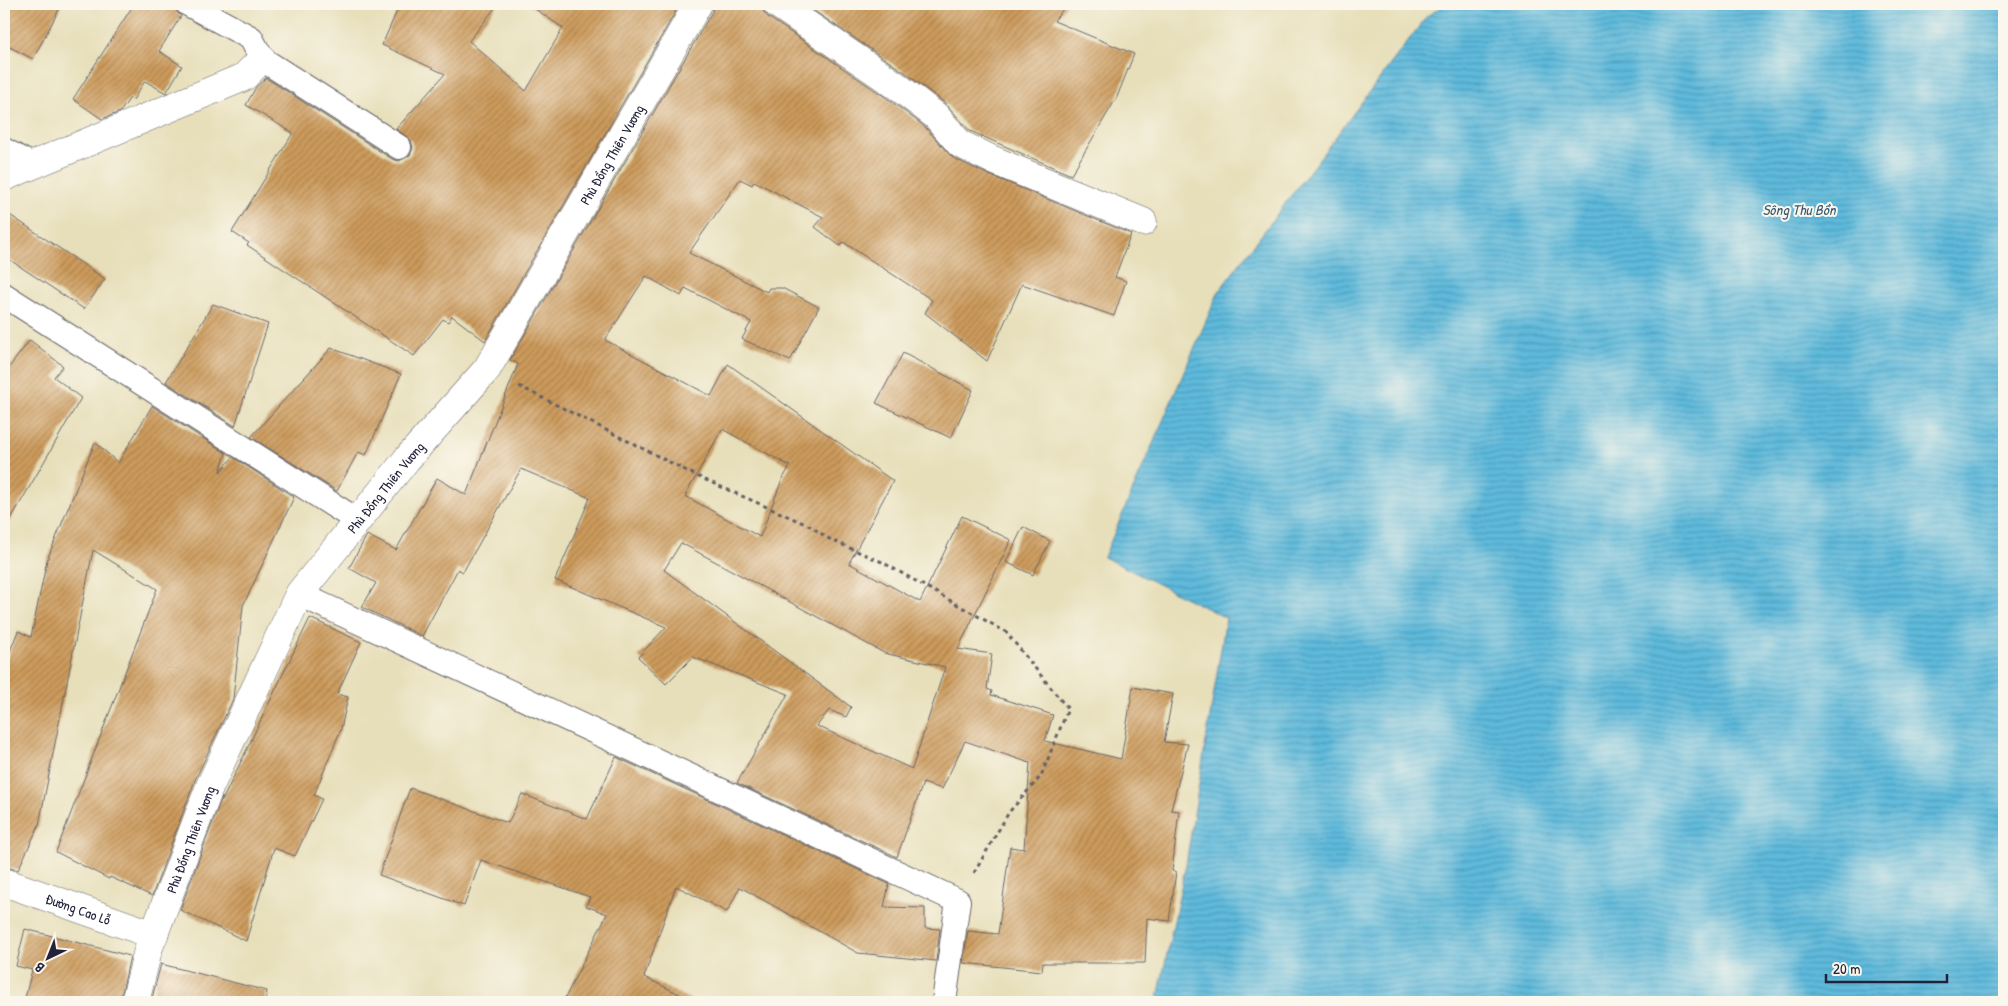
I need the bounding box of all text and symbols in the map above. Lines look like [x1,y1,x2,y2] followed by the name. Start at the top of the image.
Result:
[575,100,649,208] street label: Phù Đổng Thiên Vương
[1762,199,1837,220] water label: Sông Thu Bồn
[342,437,429,537] street label: Phù Đổng Thiên Vương
[161,783,220,895] street label: Phù Đổng Thiên Vương
[43,888,114,929] street label: Đường Cao Lỗ
[22,934,72,984] north arrow
[1826,951,1947,983] scale bar
[1833,958,1860,979] text: 20 m
[30,959,48,977] text: B

